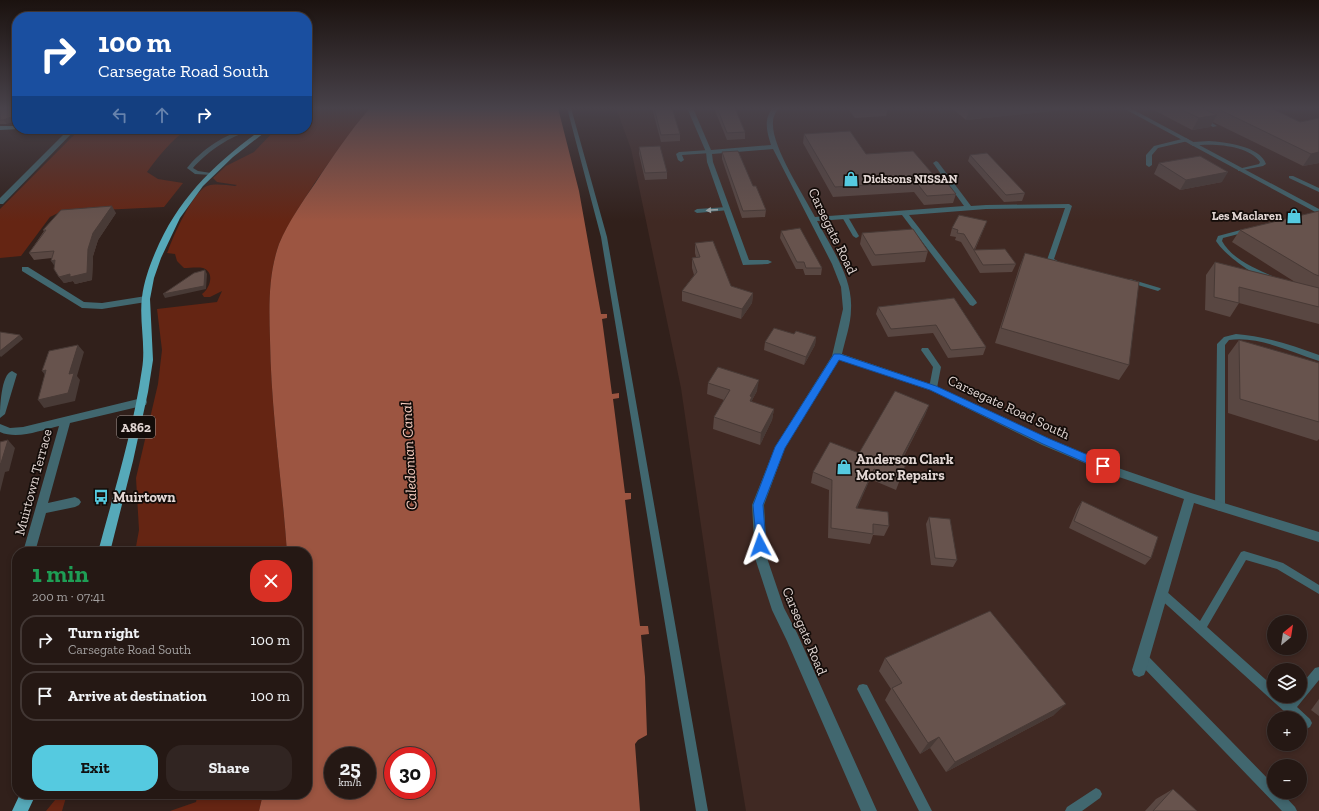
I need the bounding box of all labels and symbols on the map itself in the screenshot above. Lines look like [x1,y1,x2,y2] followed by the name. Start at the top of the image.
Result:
[842,170,860,188] shop icon: Dicksons NISSAN
[863,172,958,186] place label: Dicksons NISSAN
[804,185,861,277] street label: Carsegate Road
[705,207,718,213] one-way arrow
[1285,207,1303,225] shop icon: Les Maclaren
[1212,209,1282,223] place label: Les Maclaren
[945,372,1073,443] street label: Carsegate Road South
[397,401,421,511] water label: Caledonian Canal
[117,416,155,438] road number: A862
[11,427,56,537] street label: Muirtown Terrace
[1086,449,1120,483] pin
[856,451,954,484] place label: Anderson Clark Motor Repairs
[835,458,853,476] shop icon: Anderson Clark Motor Repairs
[92,488,110,506] bus stop icon: Muirtown
[113,489,176,506] place label: Muirtown
[739,524,781,566] position arrow
[778,585,831,678] street label: Carsegate Road
[1267,615,1307,655] north arrow
[384,747,436,799] speed limit sign: 30

